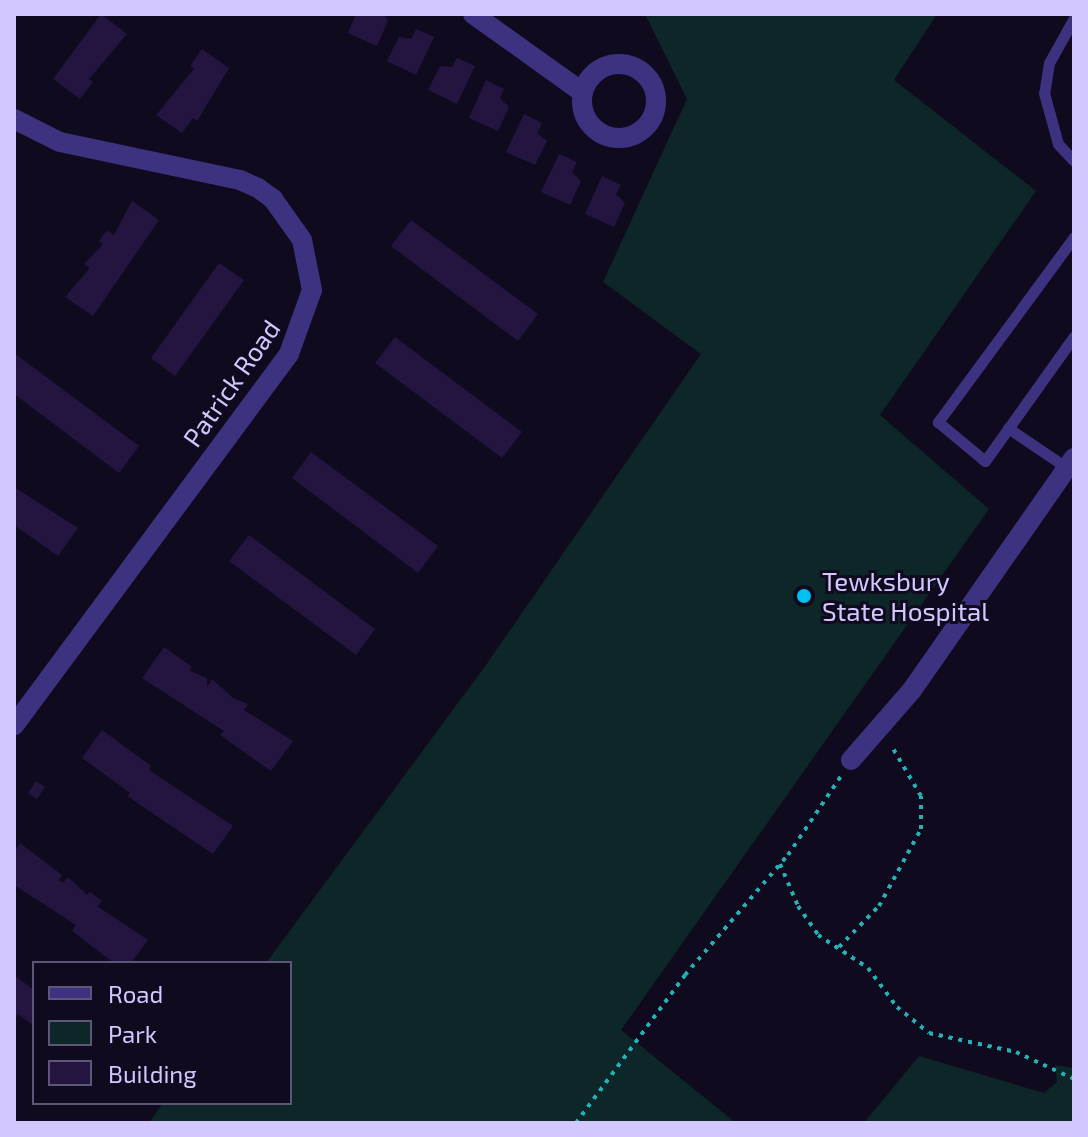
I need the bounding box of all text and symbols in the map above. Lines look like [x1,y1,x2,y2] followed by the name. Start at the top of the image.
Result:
[176,313,286,453] street label: Patrick Road
[822,565,989,626] place label: Tewksbury State Hospital
[793,585,815,607] marker: Tewksbury State Hospital
[32,961,292,1105] legend
[108,979,163,1008] text: Road
[108,1019,157,1048] text: Park
[108,1059,197,1088] text: Building

